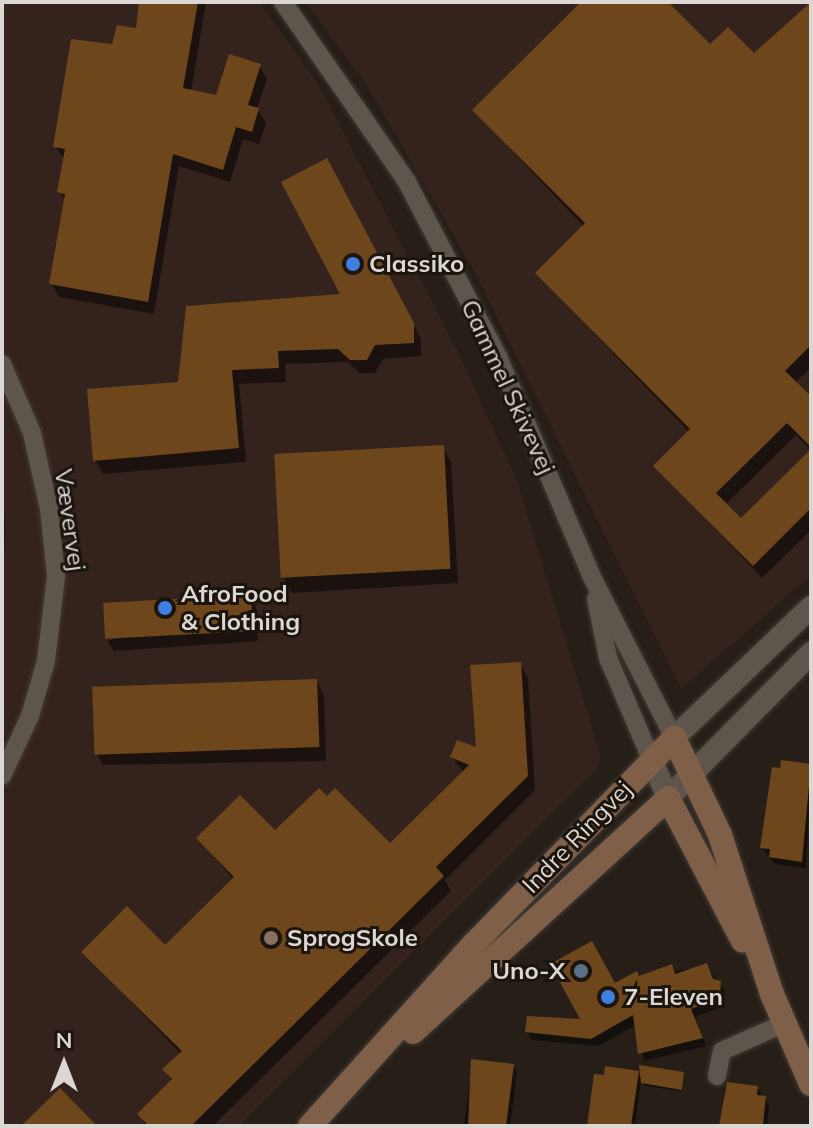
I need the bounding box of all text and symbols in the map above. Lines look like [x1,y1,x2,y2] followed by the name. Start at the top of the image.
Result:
[369,250,464,278] place label: Classiko
[344,255,362,273] marker: Classiko
[455,295,561,479] street label: Gammel Skivevej
[49,467,91,573] street label: Vævervej
[181,580,300,636] place label: AfroFood & Clothing
[156,599,174,617] marker: AfroFood & Clothing
[516,775,638,899] street label: Indre Ringvej
[287,924,418,952] place label: SprogSkole
[262,929,280,947] marker: SprogSkole
[492,957,565,985] place label: Uno-X
[572,962,590,980] marker: Uno-X
[624,983,723,1011] place label: 7-Eleven
[599,988,617,1006] marker: 7-Eleven
[24,1024,104,1104] north arrow
[56,1026,72,1054] text: N

